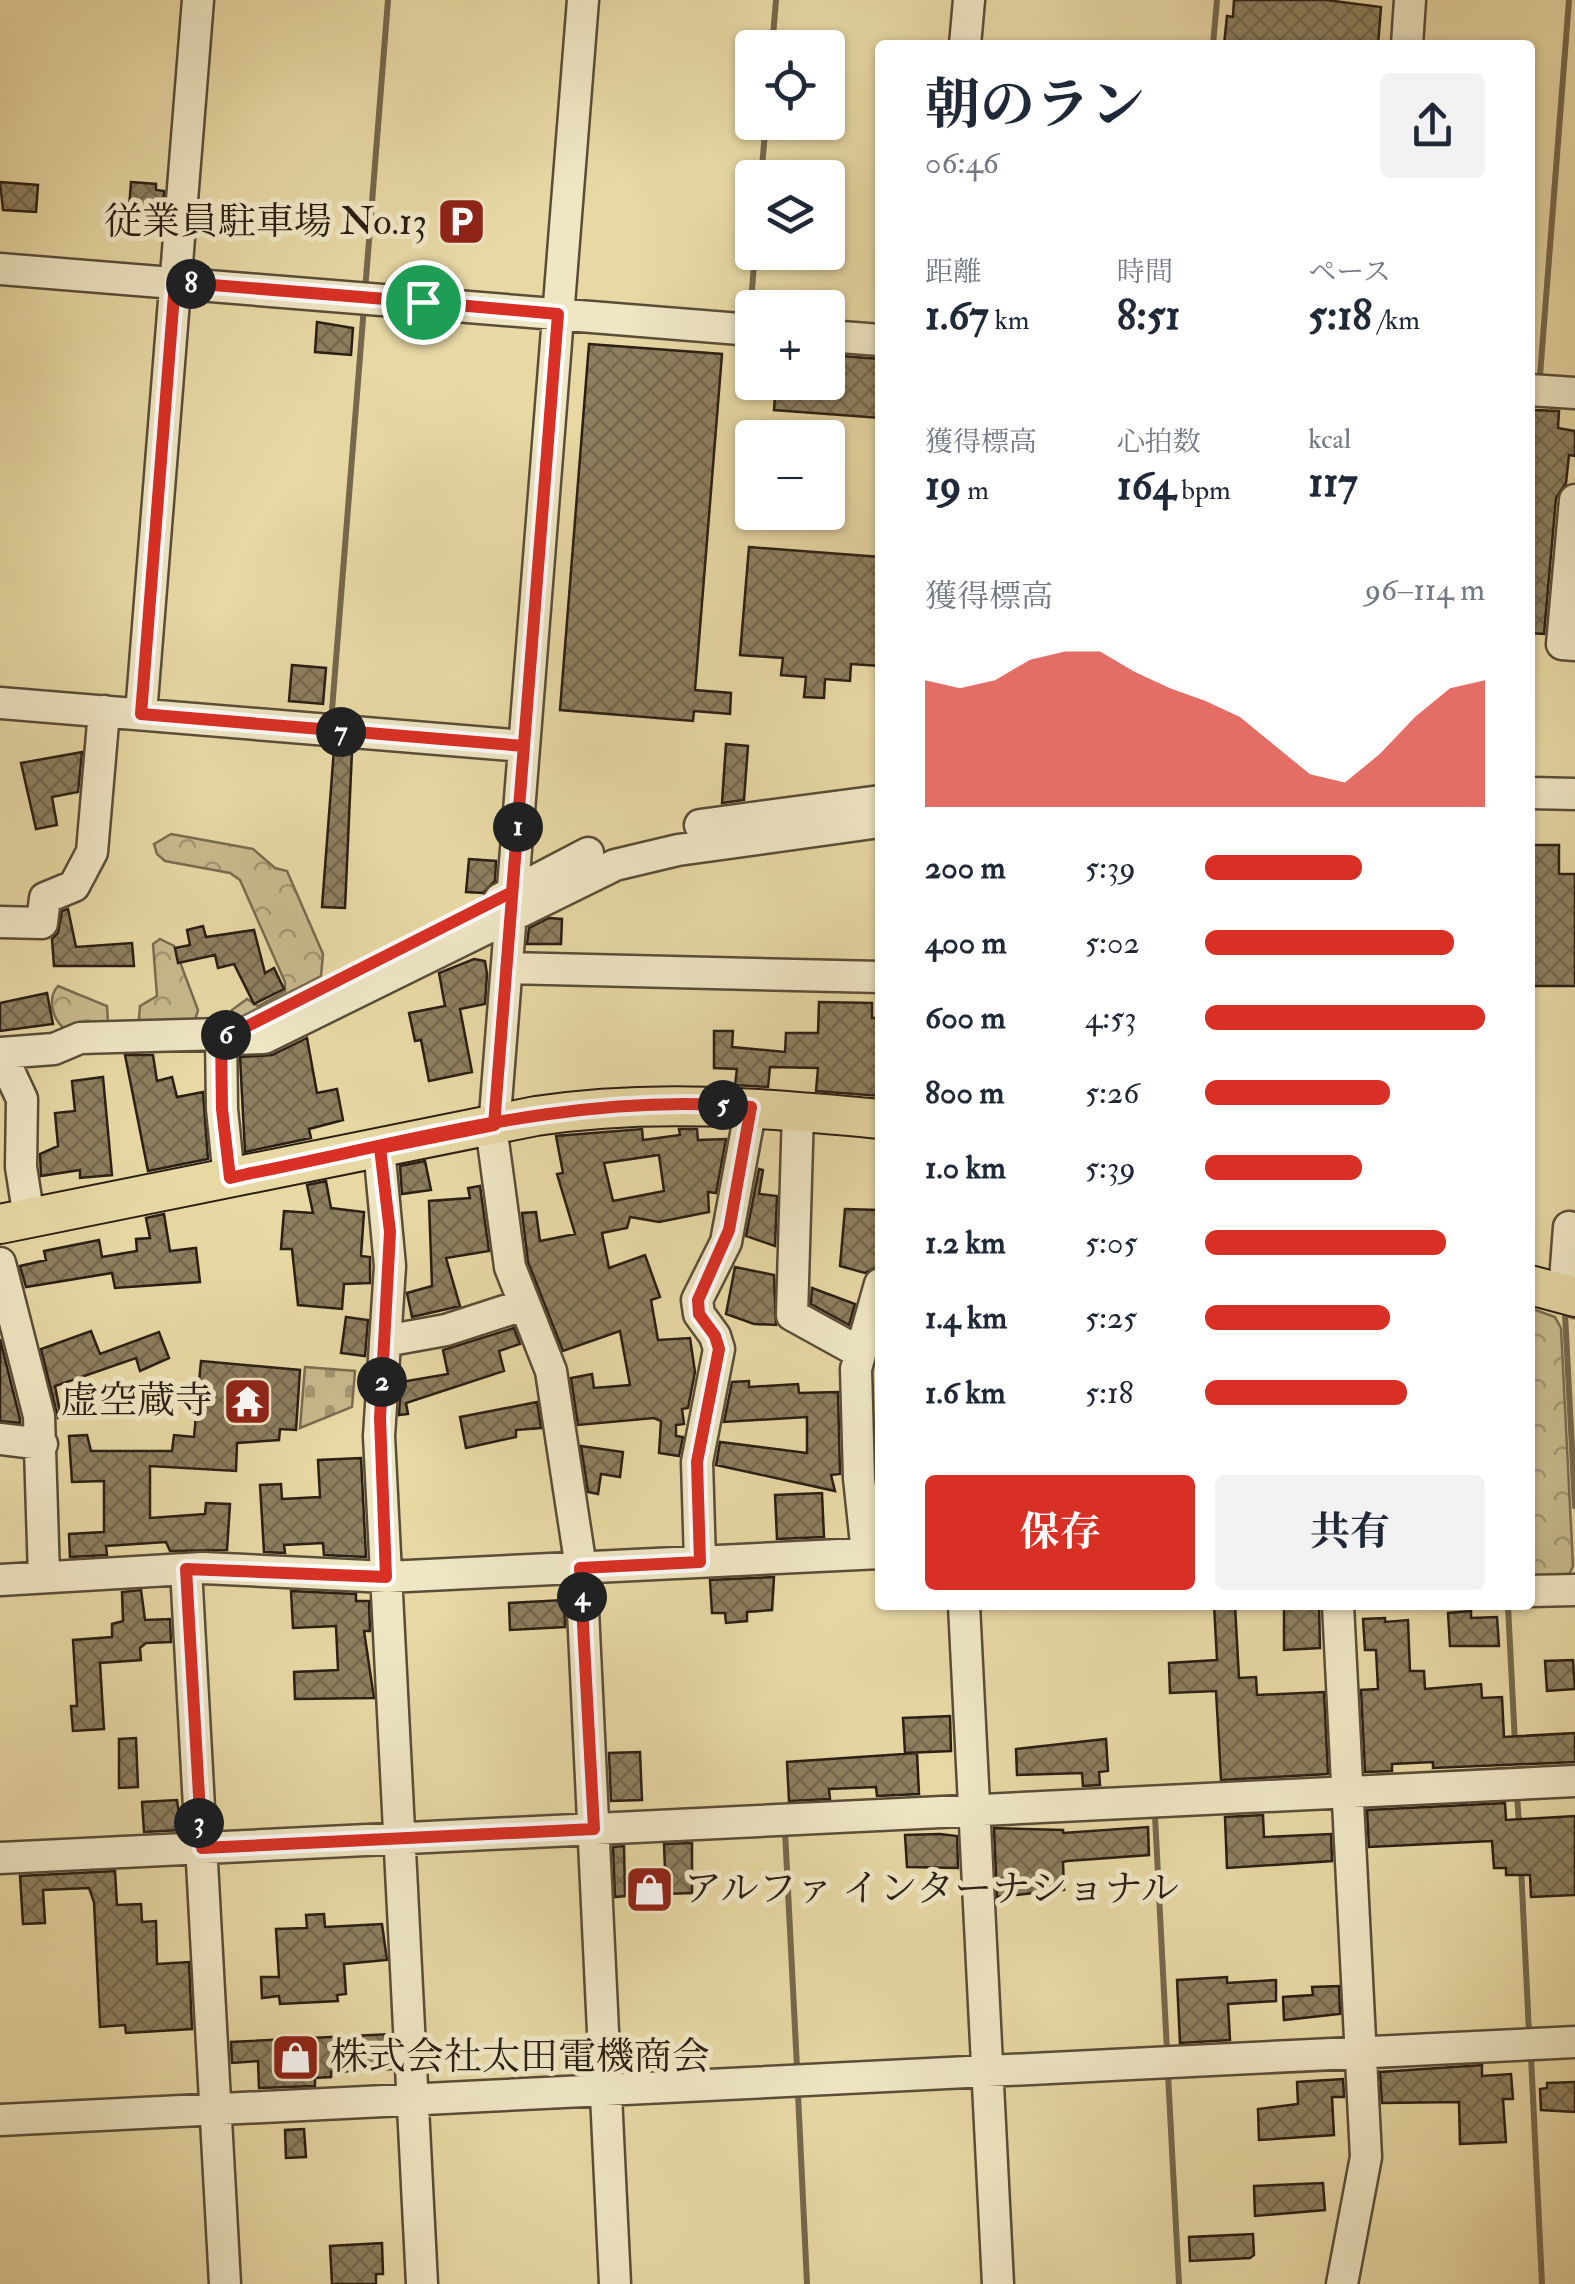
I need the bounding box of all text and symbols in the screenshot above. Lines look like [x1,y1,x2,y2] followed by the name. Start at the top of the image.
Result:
[735,30,845,530] map controls
[735,30,845,140] button: locate
[925,71,1145,140] text: 朝のラン
[1380,73,1485,178] button: share
[925,143,999,183] text: 06:46
[735,160,845,270] button: layers
[436,196,488,248] parking icon: 従業員駐車場 No.13
[104,198,427,246] place label: 従業員駐車場 No.13
[925,255,981,290] text: 距離
[1117,255,1173,290] text: 時間
[1308,255,1391,290] text: ペース
[166,259,216,309] pin: 8
[381,260,466,345] pin
[184,266,198,301] text: 8
[396,275,451,330] icon: arrive
[735,290,845,400] button: +
[925,290,989,342] text: 1.67
[1117,290,1180,342] text: 8:51
[1308,290,1372,342] text: 5:18
[989,303,1030,338] text: km
[1372,303,1420,338] text: /km
[735,420,845,530] button: −
[1308,422,1351,457] text: kcal
[925,425,1037,460] text: 獲得標高
[1117,425,1201,460] text: 心拍数
[1308,457,1358,509] text: 117
[925,460,961,512] text: 19
[1117,460,1175,512] text: 164
[961,473,989,508] text: m
[1175,473,1231,508] text: bpm
[1365,570,1485,610] text: 96–114 m
[925,577,1053,617] text: 獲得標高
[316,707,366,757] pin: 7
[335,714,347,749] text: 7
[493,802,543,852] pin: 1
[513,809,523,844] text: 1
[925,848,1006,888] text: 200 m
[1085,848,1136,888] text: 5:39
[925,923,1007,963] text: 400 m
[1085,923,1140,963] text: 5:02
[925,998,1006,1038] text: 600 m
[1085,998,1137,1038] text: 4:53
[201,1010,251,1060] pin: 6
[219,1017,233,1052] text: 6
[925,1073,1004,1113] text: 800 m
[1085,1073,1139,1113] text: 5:26
[698,1080,748,1130] pin: 5
[717,1087,729,1122] text: 5
[925,1148,1006,1188] text: 1.0 km
[1085,1148,1136,1188] text: 5:39
[925,1223,1006,1263] text: 1.2 km
[1085,1223,1137,1263] text: 5:05
[925,1298,1007,1338] text: 1.4 km
[1085,1298,1137,1338] text: 5:25
[357,1357,407,1407] pin: 2
[375,1364,389,1399] text: 2
[925,1373,1006,1413] text: 1.6 km
[1085,1373,1133,1413] text: 5:18
[222,1375,274,1427] temple icon: 虚空蔵寺
[61,1377,213,1425] place label: 虚空蔵寺
[925,1475,1195,1590] button: 保存
[1215,1475,1485,1590] button: 共有
[557,1572,607,1622] pin: 4
[574,1579,590,1614] text: 4
[174,1798,224,1848] pin: 3
[194,1805,204,1840] text: 3
[623,1863,675,1915] shop icon: アルファ インターナショナル
[684,1865,1179,1913] place label: アルファ インターナショナル
[269,2031,321,2083] shop icon: 株式会社太田電機商会
[330,2033,710,2081] place label: 株式会社太田電機商会

